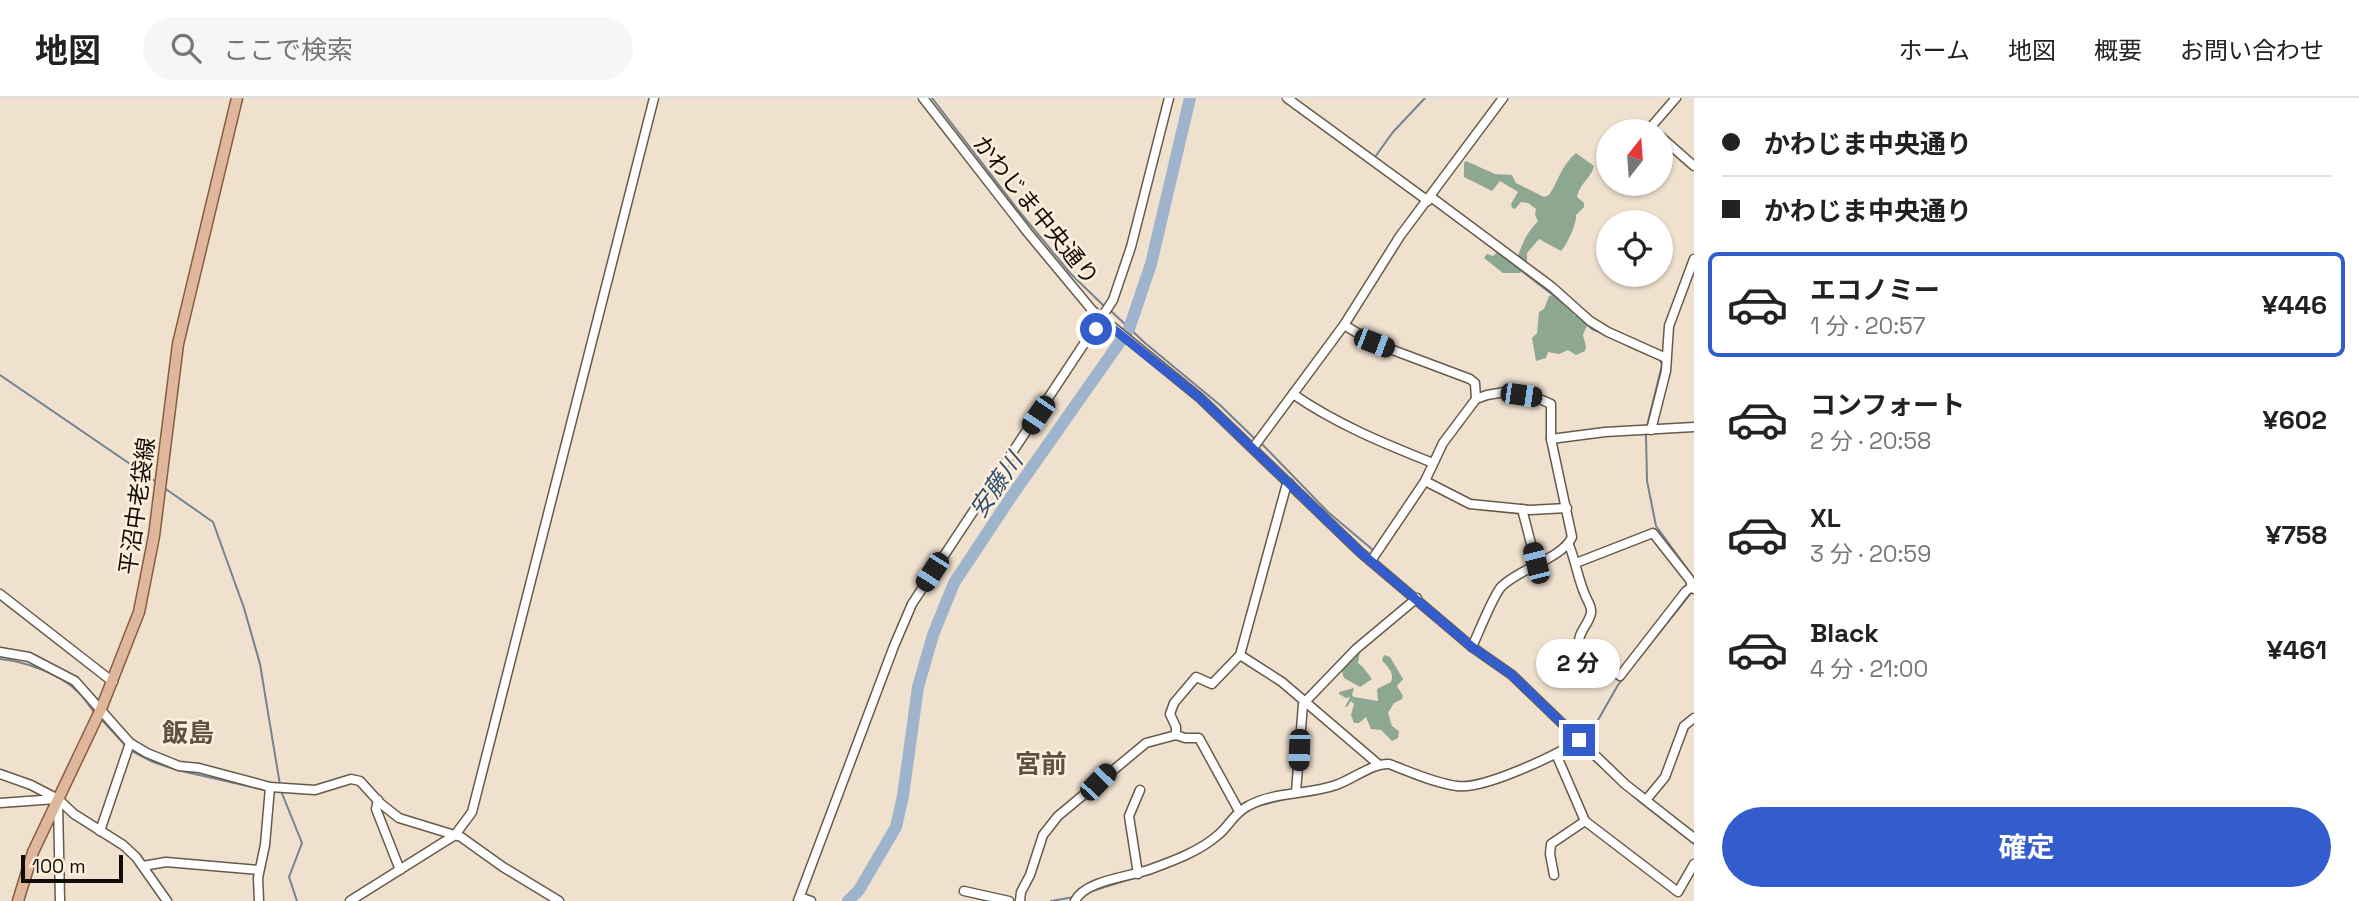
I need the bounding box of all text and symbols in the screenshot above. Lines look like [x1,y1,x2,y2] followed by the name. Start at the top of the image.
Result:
[143,17,633,80] search box
[167,29,205,67] icon: search
[35,30,101,72] text: 地図
[223,33,353,67] text: ここで検索
[1899,35,1970,66] text: ホーム
[2008,35,2056,66] text: 地図
[2094,35,2142,66] text: 概要
[2180,35,2324,66] text: お問い合わせ
[1596,119,1673,196] north arrow
[1596,119,1673,287] map controls
[1764,127,1972,161] text: かわじま中央通り
[966,129,1106,291] street label: かわじま中央通り
[1764,194,1972,228] text: かわじま中央通り
[1596,210,1673,287] button: locate
[1726,273,1789,336] icon: car
[1810,273,1940,307] text: エコノミー
[2262,288,2327,322] text: ¥446
[1810,311,1926,341] text: 1 分 · 20:57
[1080,313,1112,345] route start
[1351,326,1398,360] car
[1499,382,1544,408] car
[1726,388,1789,451] icon: car
[1810,388,1965,422] text: コンフォート
[1018,392,1059,438] car
[2263,403,2327,437] text: ¥602
[1810,426,1931,456] text: 2 分 · 20:58
[113,436,161,576] street label: 平沼中老袋線
[963,444,1031,523] water label: 安藤川
[1810,501,1841,535] text: XL
[1726,503,1789,566] icon: car
[2265,518,2327,552] text: ¥758
[1810,539,1931,569] text: 3 分 · 20:59
[1521,540,1552,586] car
[912,549,953,595] car
[1810,616,1879,650] text: Black
[1726,618,1789,681] icon: car
[2267,633,2327,667] text: ¥461
[1537,638,1621,688] callout: 2 分
[1557,648,1599,678] text: 2 分
[1810,654,1928,684] text: 4 分 · 21:00
[162,716,214,750] district label: 飯島
[1563,724,1595,756] route end
[1288,729,1311,771] car
[1015,747,1067,781] district label: 宮前
[1076,760,1121,804] car
[1722,807,2331,887] button: 確定
[21,852,122,884] scale bar
[32,854,86,879] text: 100 m

